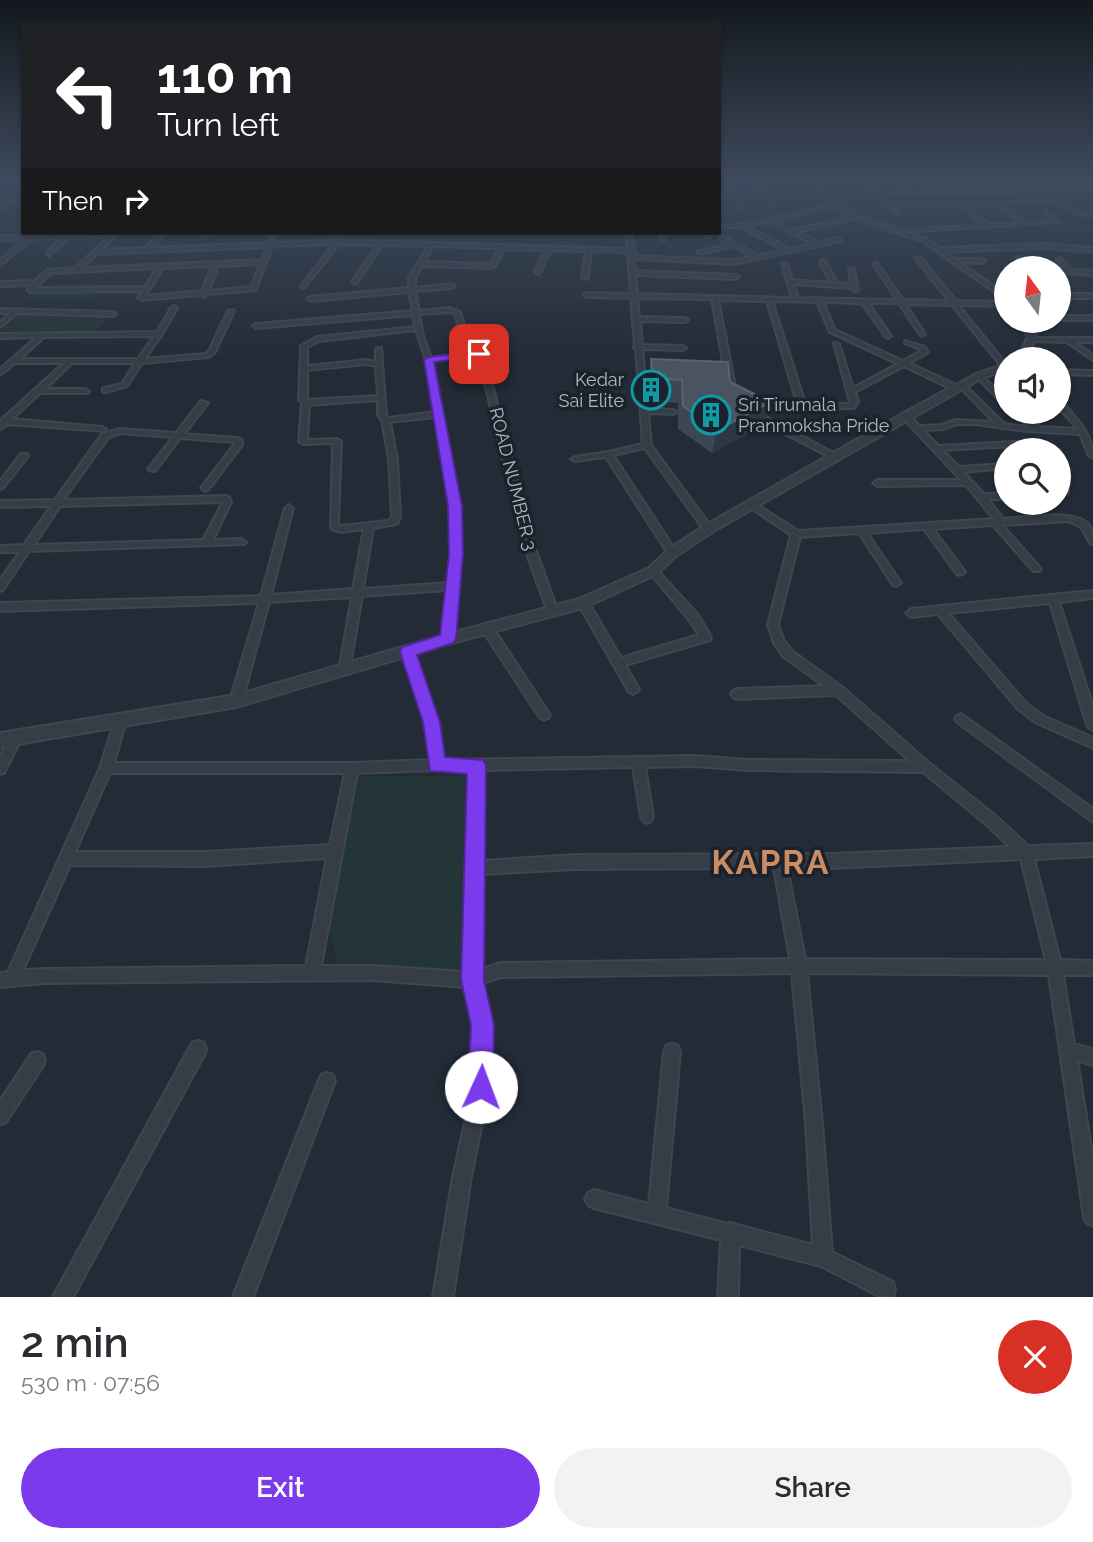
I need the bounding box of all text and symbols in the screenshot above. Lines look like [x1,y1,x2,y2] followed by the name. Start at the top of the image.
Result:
[157,47,293,104] text: 110 m
[42,49,133,140] icon: left
[157,106,279,143] text: Turn left
[117,182,155,220] icon: right
[42,186,103,216] text: Then
[994,256,1071,332] north arrow
[994,256,1071,515] map controls
[449,324,509,384] pin
[460,335,498,373] icon: arrive
[994,347,1071,424] button: sound
[559,369,625,411] place label: Kedar Sai Elite
[630,369,672,411] building icon: Kedar Sai Elite
[690,394,732,436] building icon: Sri Tirumala Pranmoksha Pride
[738,394,890,436] place label: Sri Tirumala Pranmoksha Pride
[486,405,541,553] street label: ROAD NUMBER 3
[994,438,1071,515] button: search
[712,843,830,882] district label: KAPRA
[444,1050,518,1124] position arrow
[21,1318,129,1367] text: 2 min
[998,1320,1072,1394] button: close
[21,1369,160,1396] text: 530 m · 07:56
[21,1448,540,1528] button: Exit
[554,1448,1072,1528] button: Share

